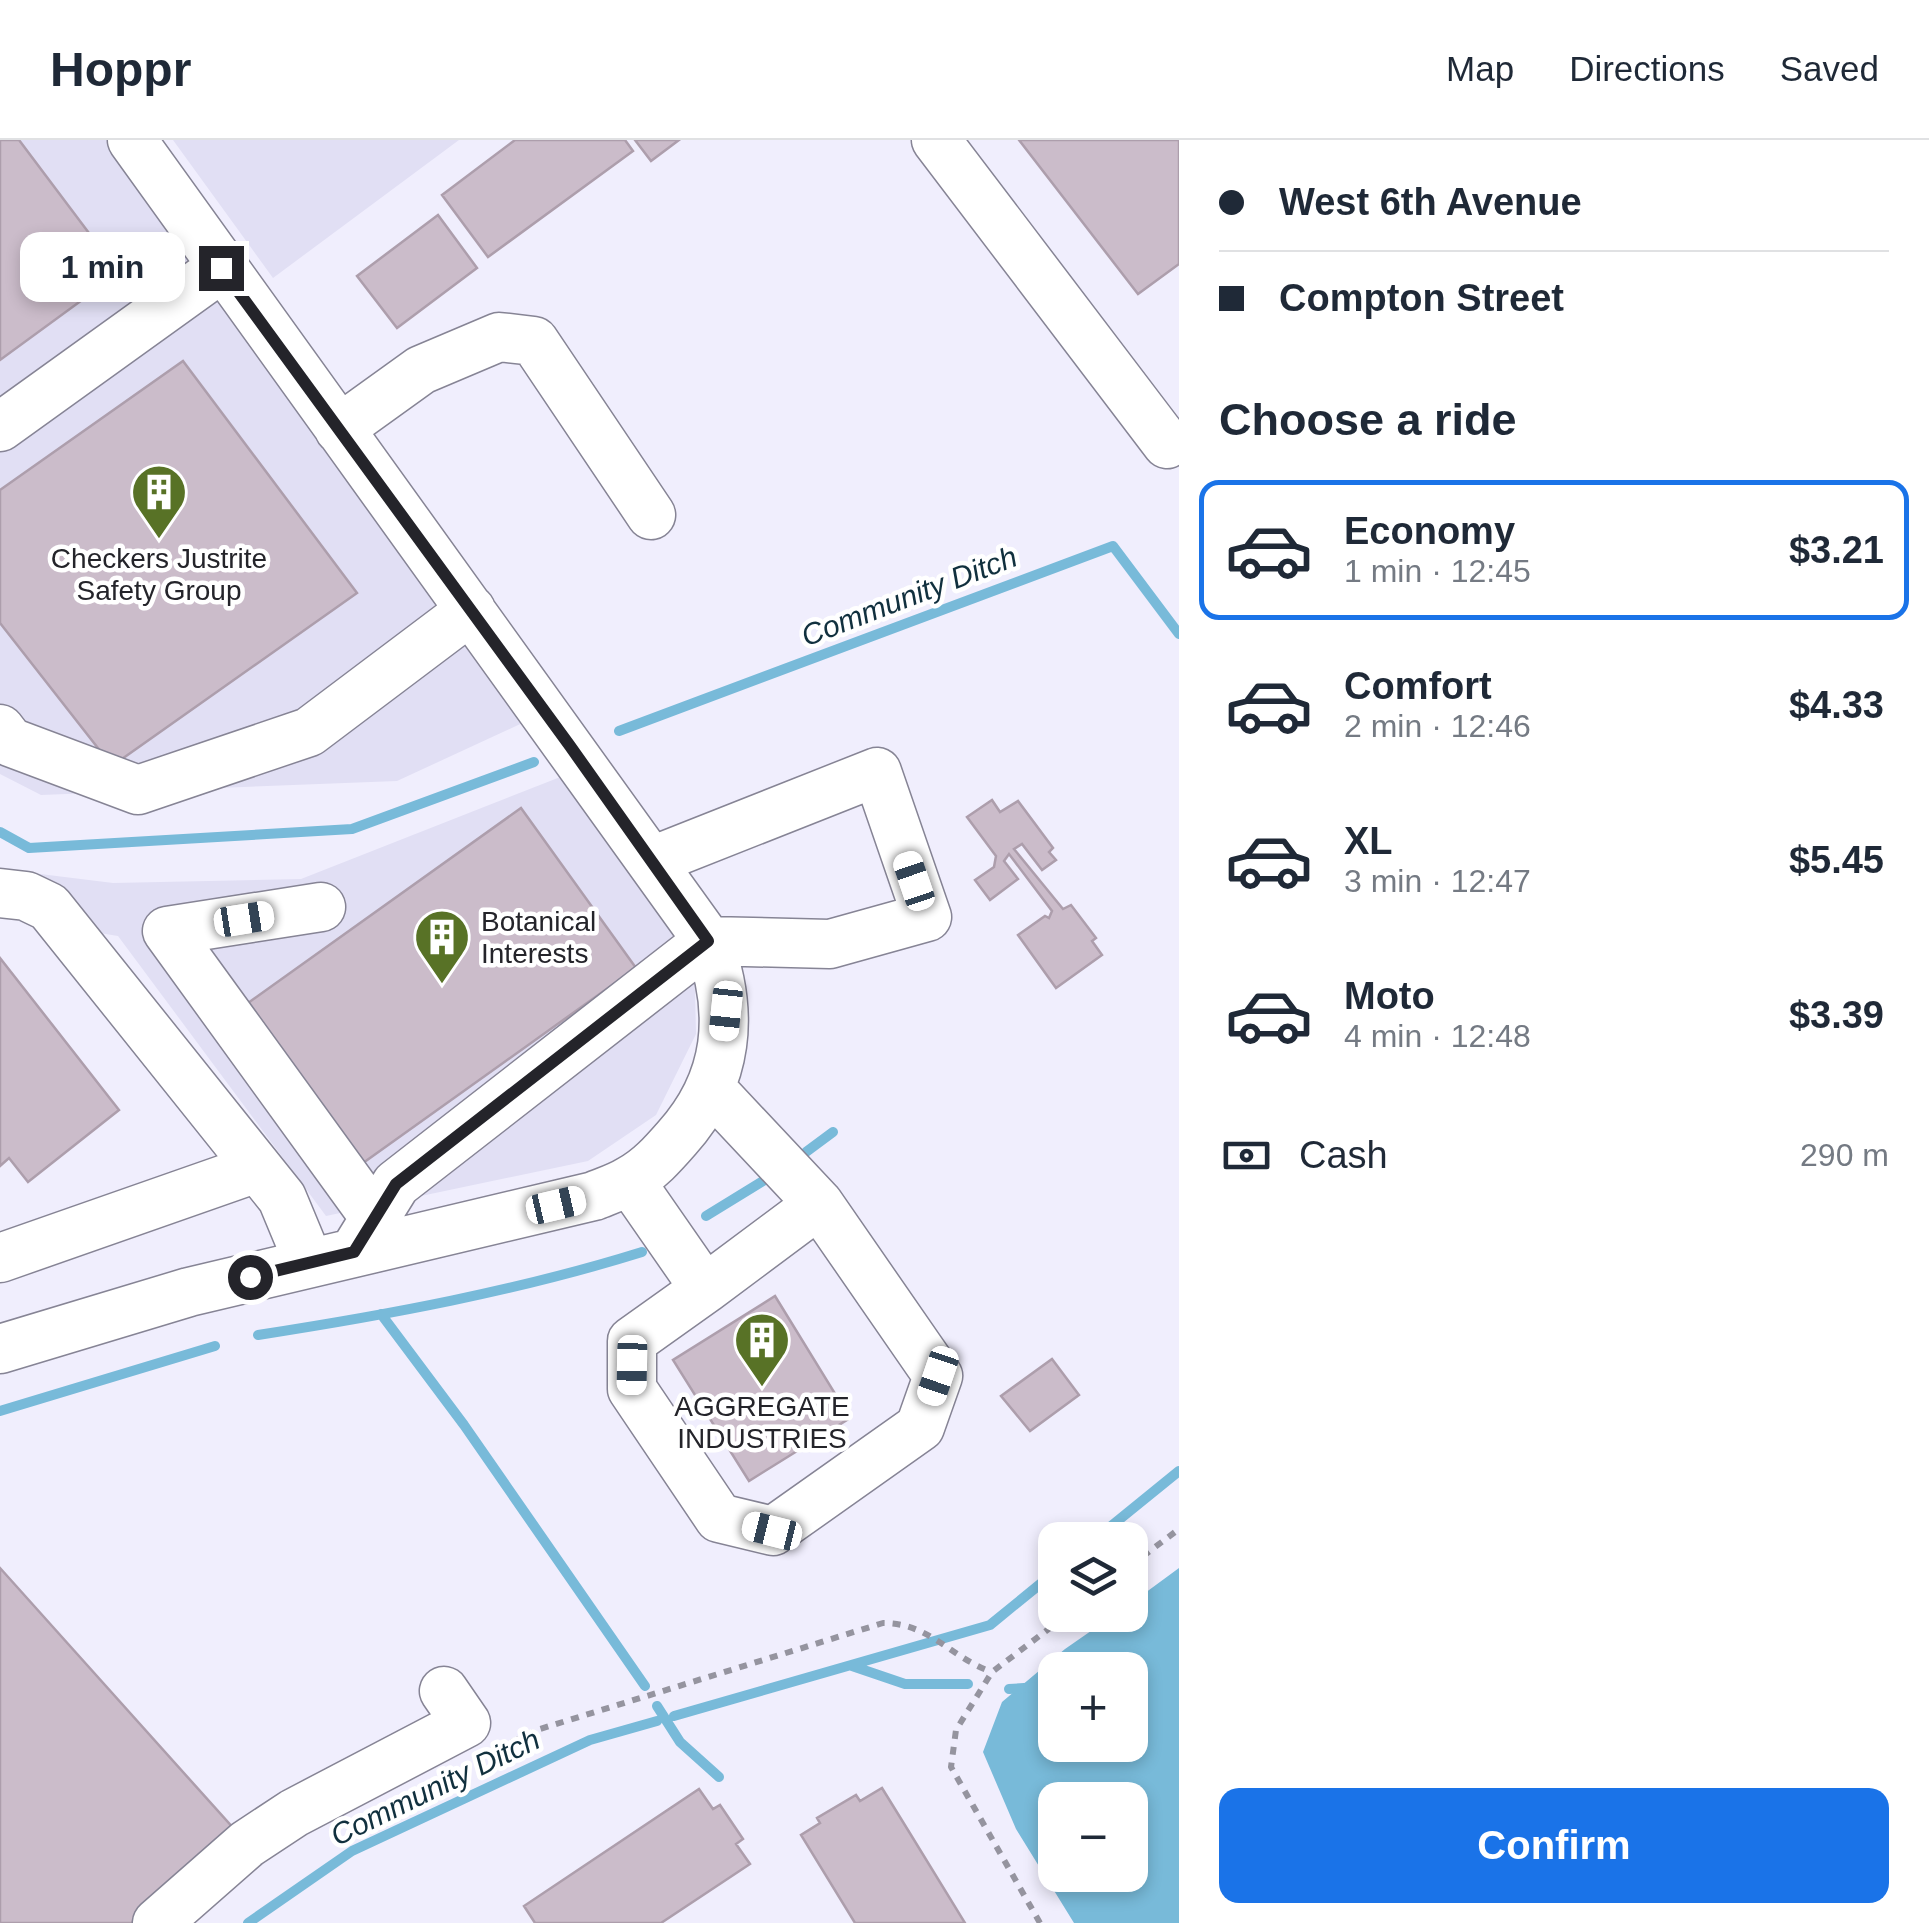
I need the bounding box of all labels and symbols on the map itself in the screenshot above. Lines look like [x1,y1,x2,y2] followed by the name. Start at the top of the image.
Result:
[21,233,186,303] callout: 1 min
[199,246,244,291] route end
[129,462,189,541] building icon: Checkers Justrite Safety Group
[796,540,1022,652] water label: Community Ditch
[51,543,267,606] place label: Checkers Justrite Safety Group
[890,848,938,914] car
[212,899,276,939] car
[481,906,596,969] place label: Botanical Interests
[412,907,472,986] building icon: Botanical Interests
[708,980,744,1042] car
[523,1184,589,1226] car
[228,1255,273,1300] route start
[732,1310,792,1389] building icon: AGGREGATE INDUSTRIES
[616,1335,648,1395] car
[914,1343,962,1409] car
[674,1391,850,1454] place label: AGGREGATE INDUSTRIES
[739,1509,805,1553] car
[325,1722,545,1852] water label: Community Ditch

